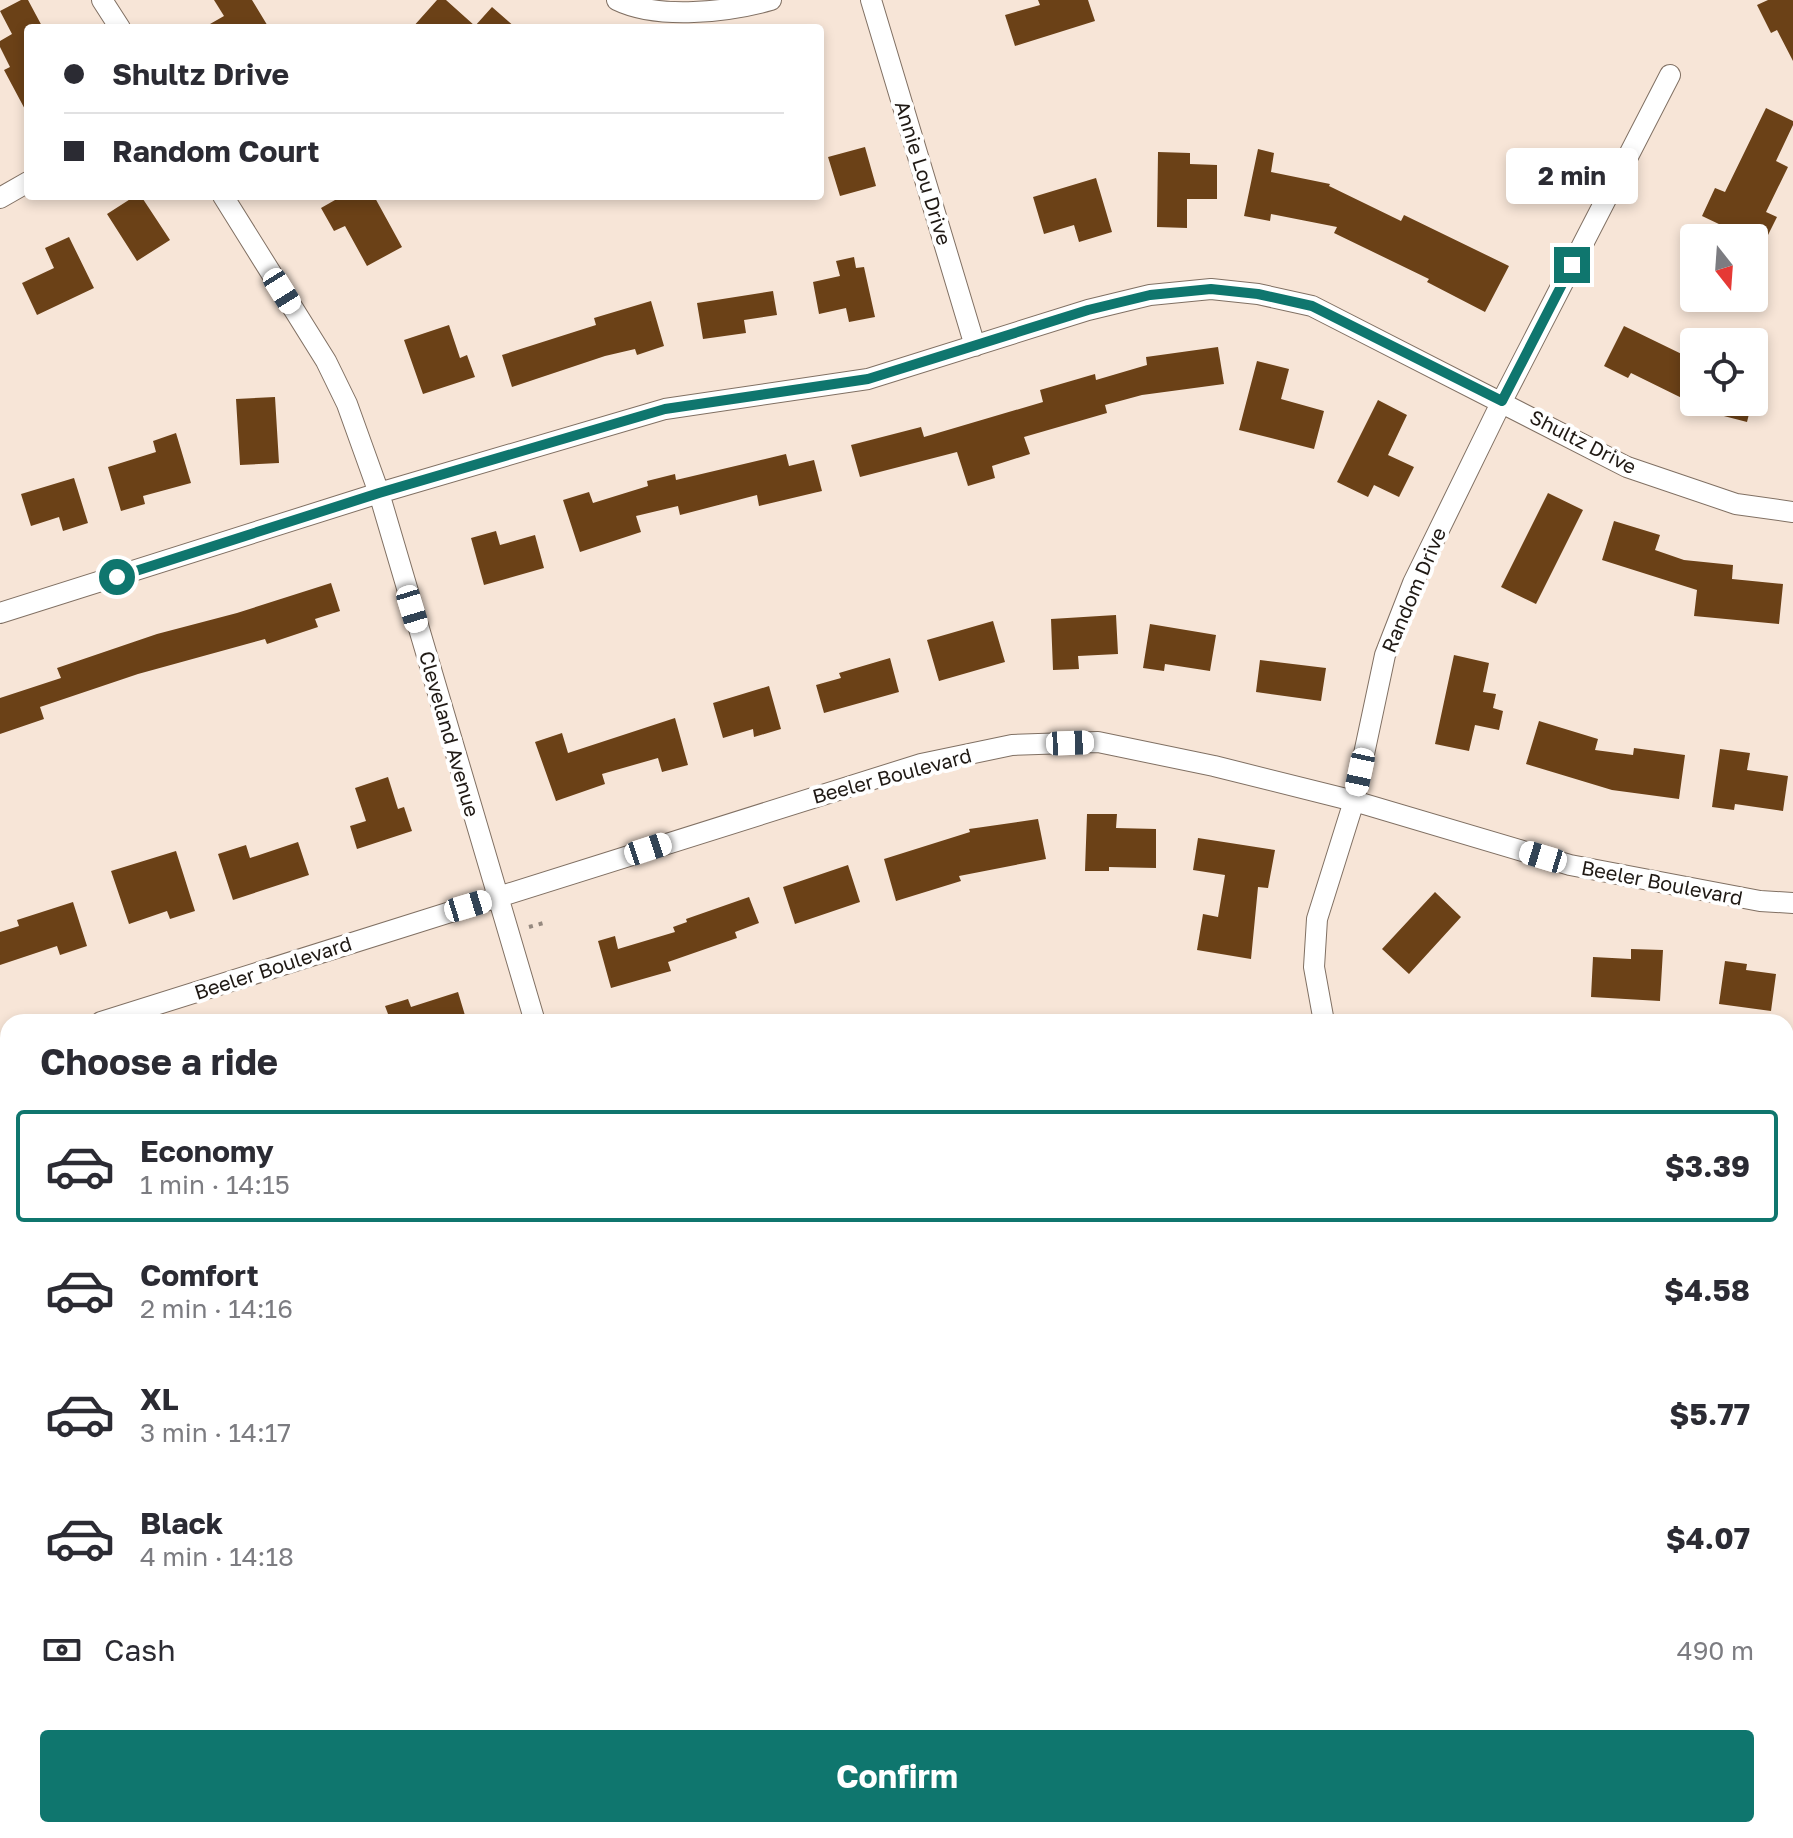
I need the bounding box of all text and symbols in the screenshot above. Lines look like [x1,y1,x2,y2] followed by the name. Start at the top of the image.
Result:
[112,56,289,92] text: Shultz Drive
[891,98,957,248] street label: Annie Lou Drive
[112,133,320,169] text: Random Court
[1506,149,1638,205] callout: 2 min
[1538,160,1606,191] text: 2 min
[1680,224,1768,312] north arrow
[1680,224,1768,416] map controls
[1554,247,1590,283] route end
[259,264,305,318] car
[1680,328,1768,416] button: locate
[1526,404,1641,478] street label: Shultz Drive
[1376,523,1450,656] street label: Random Drive
[99,559,135,595] route start
[394,583,430,635] car
[415,648,485,819] street label: Cleveland Avenue
[1046,730,1094,756] car
[809,742,974,808] street label: Beeler Boulevard
[1343,746,1377,798] car
[621,830,675,868] car
[1517,839,1569,875] car
[1579,855,1745,909] street label: Beeler Boulevard
[442,888,494,924] car
[191,930,354,1004] street label: Beeler Boulevard
[40,1040,278,1083] text: Choose a ride
[44,1130,116,1202] icon: car
[140,1133,274,1169] text: Economy
[1665,1148,1750,1184] text: $3.39
[140,1169,290,1200] text: 1 min · 14:15
[44,1254,116,1326] icon: car
[140,1257,259,1293] text: Comfort
[1664,1272,1750,1308] text: $4.58
[140,1293,293,1324] text: 2 min · 14:16
[44,1378,116,1450] icon: car
[140,1381,179,1417] text: XL
[1669,1396,1750,1432] text: $5.77
[140,1417,291,1448] text: 3 min · 14:17
[44,1502,116,1574] icon: car
[140,1505,223,1541] text: Black
[1666,1520,1750,1556] text: $4.07
[140,1541,294,1572] text: 4 min · 14:18
[40,1628,84,1672] icon: cash
[104,1632,176,1668] text: Cash
[1677,1635,1754,1666] text: 490 m
[40,1730,1754,1822] button: Confirm

